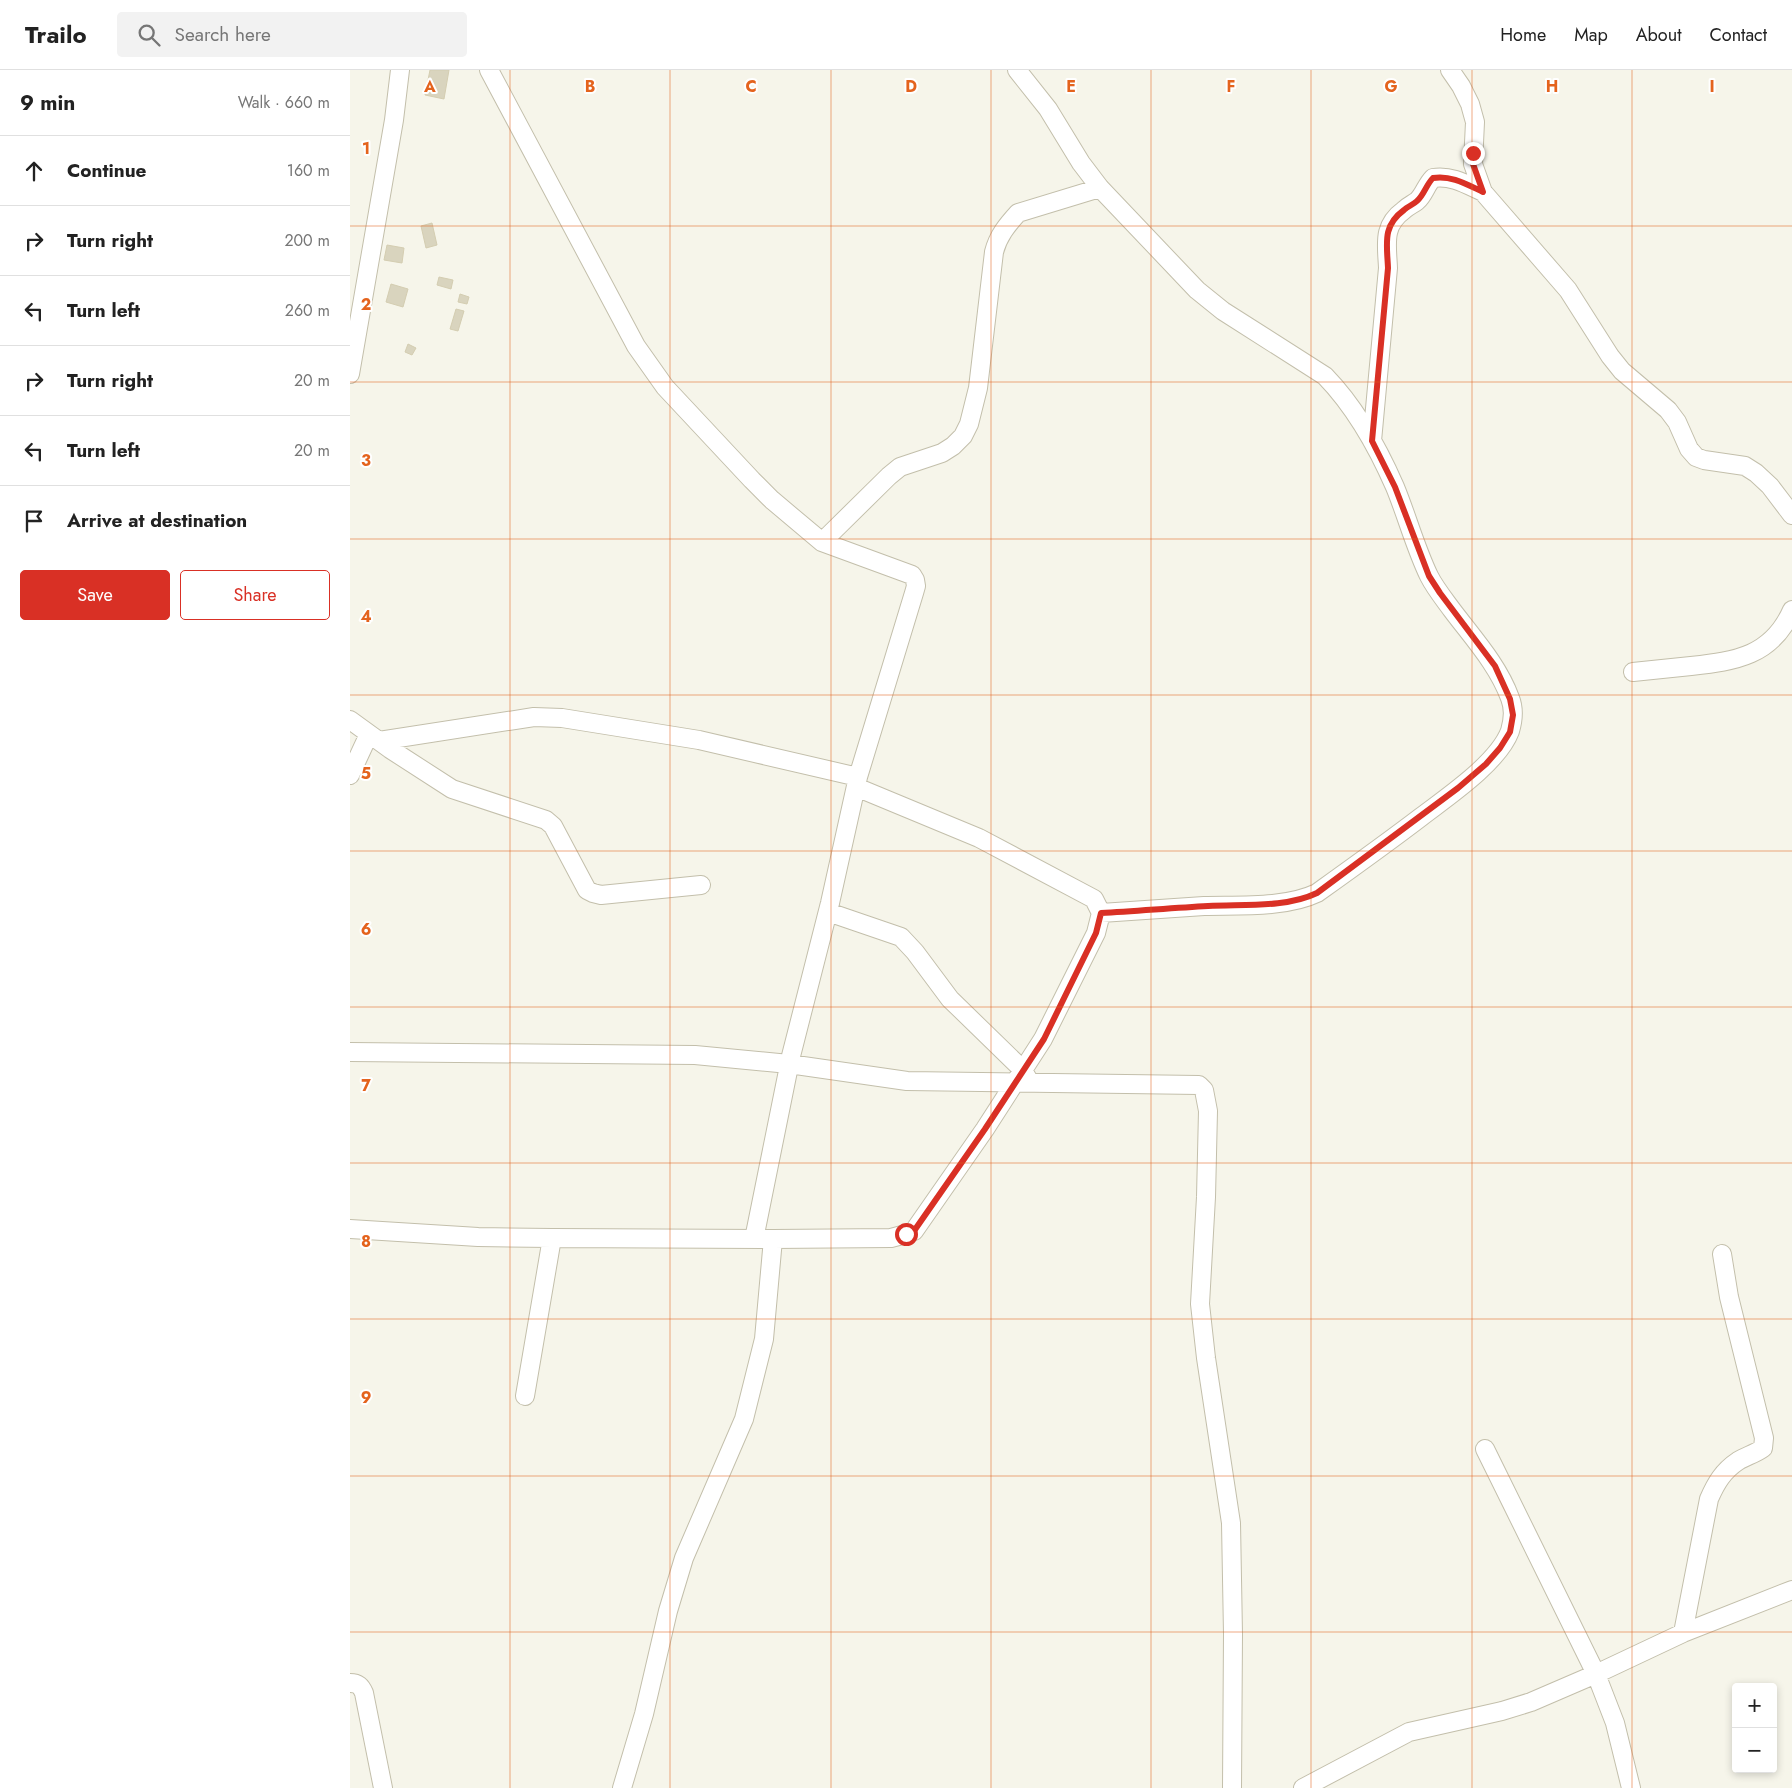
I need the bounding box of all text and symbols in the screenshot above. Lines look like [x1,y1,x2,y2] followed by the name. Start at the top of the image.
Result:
[117,12,467,57] search box
[25,17,87,52] text: Trailo
[135,21,163,49] icon: search
[175,21,271,48] text: Search here
[1500,22,1546,48] text: Home
[1574,22,1608,48] text: Map
[1636,22,1681,48] text: About
[1709,22,1767,48] text: Contact
[423,75,436,98] text: A
[585,75,595,98] text: B
[745,75,757,98] text: C
[905,75,917,98] text: D
[1066,75,1076,98] text: E
[1227,75,1235,98] text: F
[1384,75,1398,98] text: G
[1546,75,1558,98] text: H
[1709,75,1715,98] text: I
[20,88,75,118] text: 9 min
[238,91,330,114] text: Walk · 660 m
[362,137,370,160] text: 1
[1462,142,1485,165] route end
[20,157,48,185] icon: ahead
[67,157,146,184] text: Continue
[287,159,330,182] text: 160 m
[20,227,48,255] icon: right
[67,227,153,254] text: Turn right
[284,229,330,252] text: 200 m
[361,293,371,316] text: 2
[20,297,48,325] icon: left
[67,297,140,324] text: Turn left
[285,299,330,322] text: 260 m
[20,367,48,395] icon: right
[67,367,153,394] text: Turn right
[294,369,330,392] text: 20 m
[20,437,48,465] icon: left
[67,437,140,464] text: Turn left
[294,439,330,462] text: 20 m
[361,449,371,472] text: 3
[20,507,48,535] icon: arrive
[67,507,247,534] text: Arrive at destination
[20,570,170,620] button: Save
[180,570,330,620] button: Share
[360,605,372,628] text: 4
[361,762,371,785] text: 5
[361,918,371,941] text: 6
[361,1074,371,1097] text: 7
[895,1223,918,1246] route start
[361,1230,371,1253] text: 8
[361,1386,371,1409] text: 9
[1732,1683,1777,1773] map controls
[1732,1683,1777,1728] button: +
[1732,1728,1777,1773] button: −

